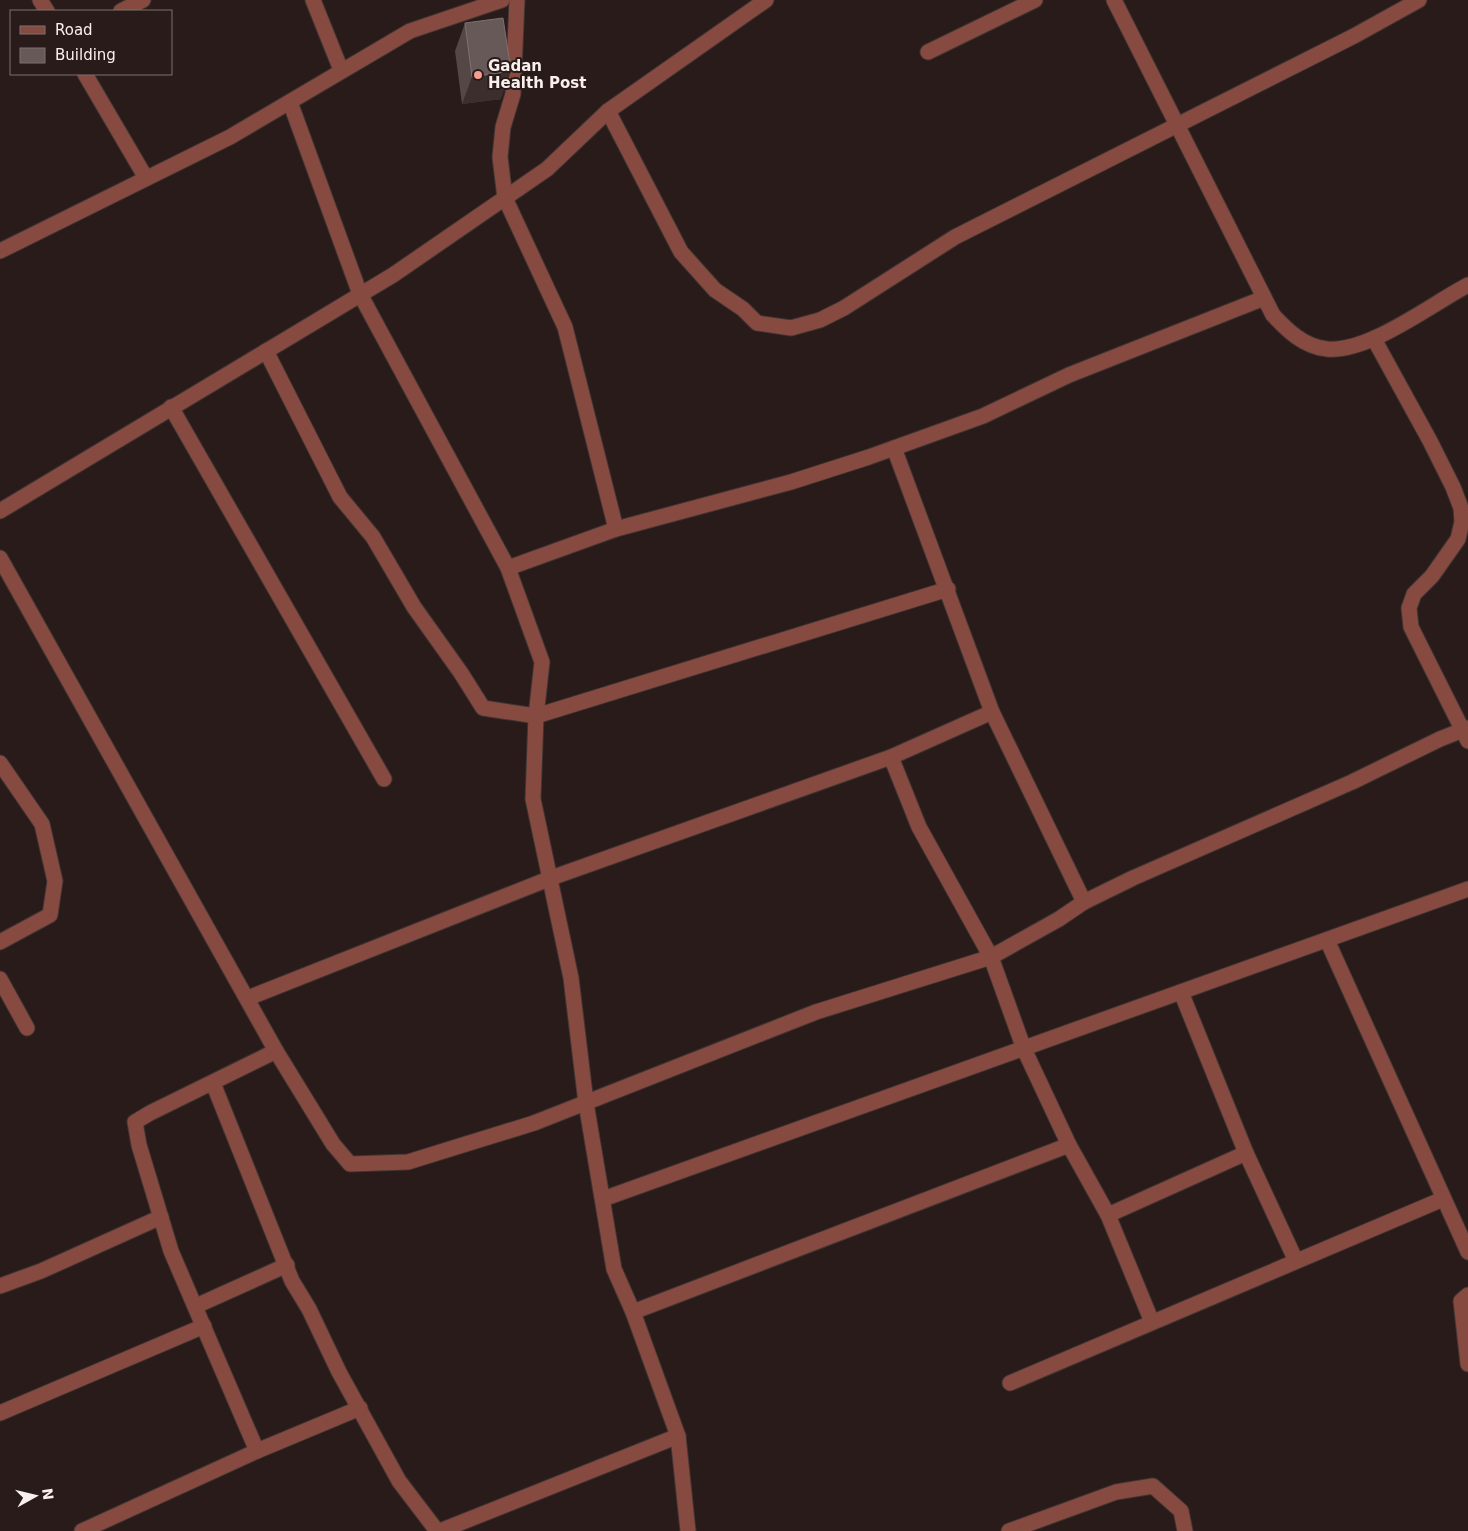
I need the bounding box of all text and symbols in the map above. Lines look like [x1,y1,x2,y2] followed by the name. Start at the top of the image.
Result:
[10,10,172,75] legend
[55,21,93,39] text: Road
[55,46,116,64] text: Building
[488,57,586,92] place label: Gadan Health Post
[472,69,484,81] marker: Gadan Health Post
[10,1471,60,1521] north arrow
[39,1487,57,1501] text: N

